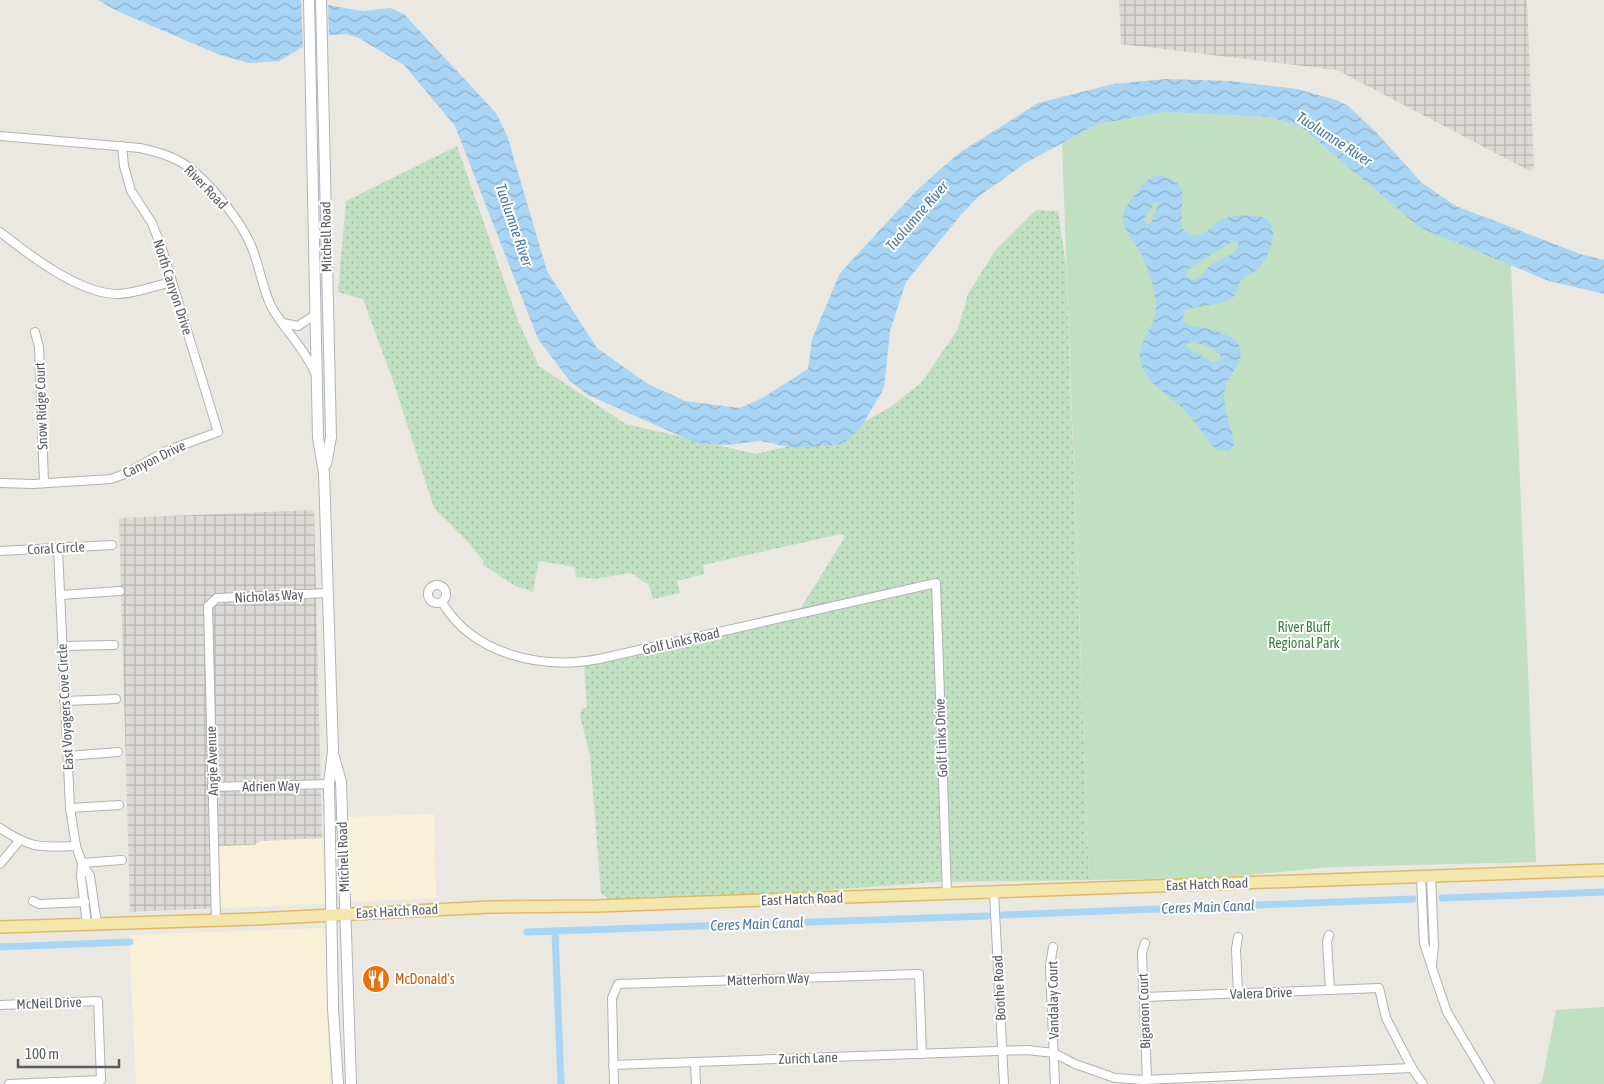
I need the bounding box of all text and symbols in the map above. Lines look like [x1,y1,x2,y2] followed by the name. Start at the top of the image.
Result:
[1293,108,1376,170] water label: Tuolumne River
[181,162,231,212] street label: River Road
[882,177,952,254] water label: Tuolumne River
[492,181,537,269] water label: Tuolumne River
[317,201,335,273] street label: Mitchell Road
[150,237,196,337] street label: North Canyon Drive
[31,362,51,450] street label: Snow Ridge Court
[120,437,188,481] street label: Canyon Drive
[27,539,85,557] street label: Coral Circle
[234,586,304,606] street label: Nicholas Way
[1268,619,1340,651] park label: River Bluff Regional Park
[641,624,721,658] street label: Golf Links Road
[54,643,76,771] street label: East Voyagers Cove Circle
[932,698,950,778] street label: Golf Links Drive
[203,726,221,796] street label: Angie Avenue
[242,777,300,795] street label: Adrien Way
[334,821,352,893] street label: Mitchell Road
[1165,875,1249,893] street label: East Hatch Road
[760,890,844,908] street label: East Hatch Road
[1161,896,1255,917] water label: Ceres Main Canal
[355,901,439,921] street label: East Hatch Road
[710,913,804,934] water label: Ceres Main Canal
[989,955,1009,1021] street label: Boothe Road
[1044,961,1062,1039] street label: Vandalay Court
[361,964,391,994] restaurant icon: McDonald's
[726,970,810,988] street label: Matterhorn Way
[395,971,455,987] place label: McDonald's
[1135,973,1153,1049] street label: Bigaroon Court
[1230,984,1292,1002] street label: Valera Drive
[16,994,82,1012] street label: McNeil Drive
[18,1036,119,1068] scale bar
[25,1045,59,1062] text: 100 m
[778,1049,838,1067] street label: Zurich Lane

